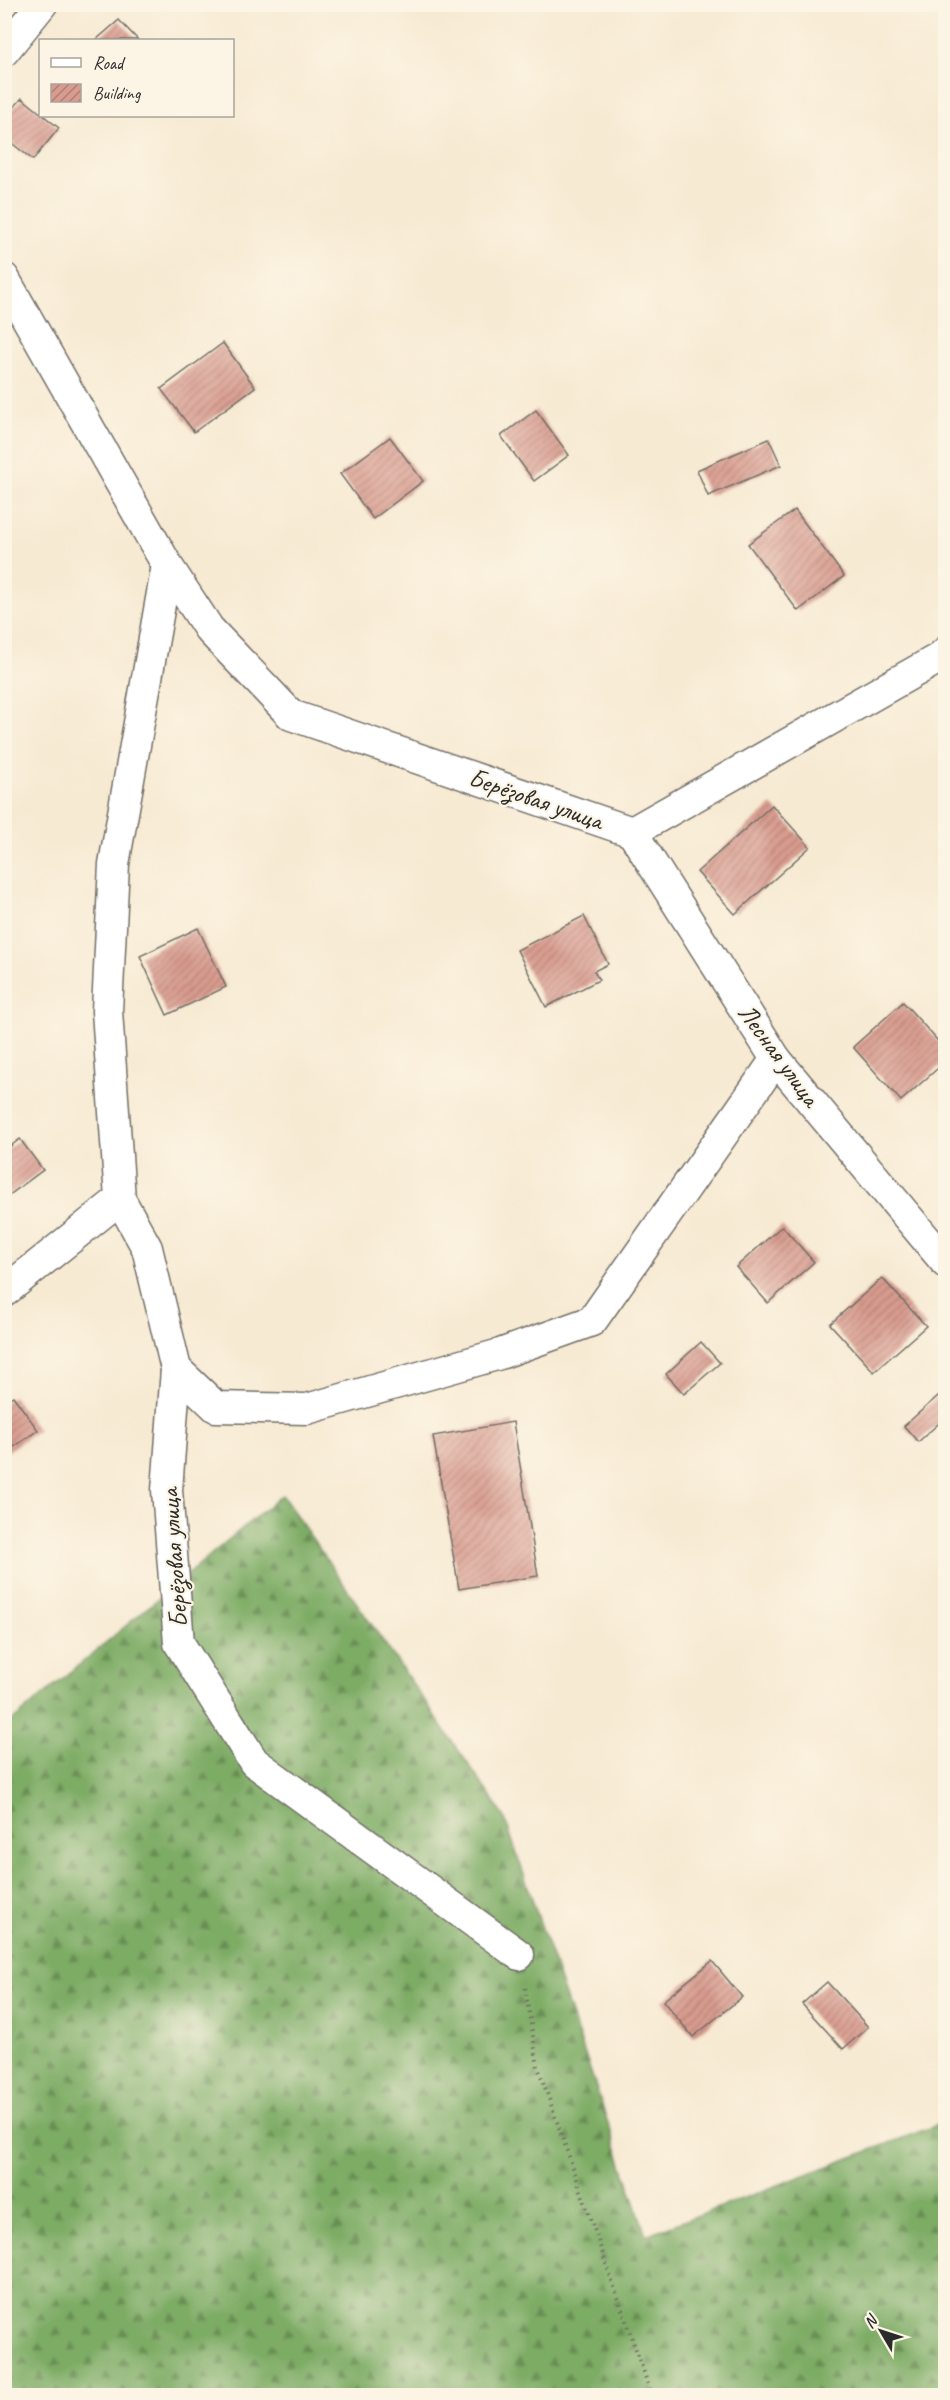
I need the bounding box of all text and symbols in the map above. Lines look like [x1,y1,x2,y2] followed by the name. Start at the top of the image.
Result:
[39,39,234,117] legend
[93,52,126,74] text: Road
[93,82,142,104] text: Building
[464,761,609,839] street label: Берёзовая улица
[731,997,829,1115] street label: Лесная улица
[153,1485,196,1629] street label: Берёзовая улица
[851,2301,911,2361] north arrow
[859,2310,883,2332] text: N

